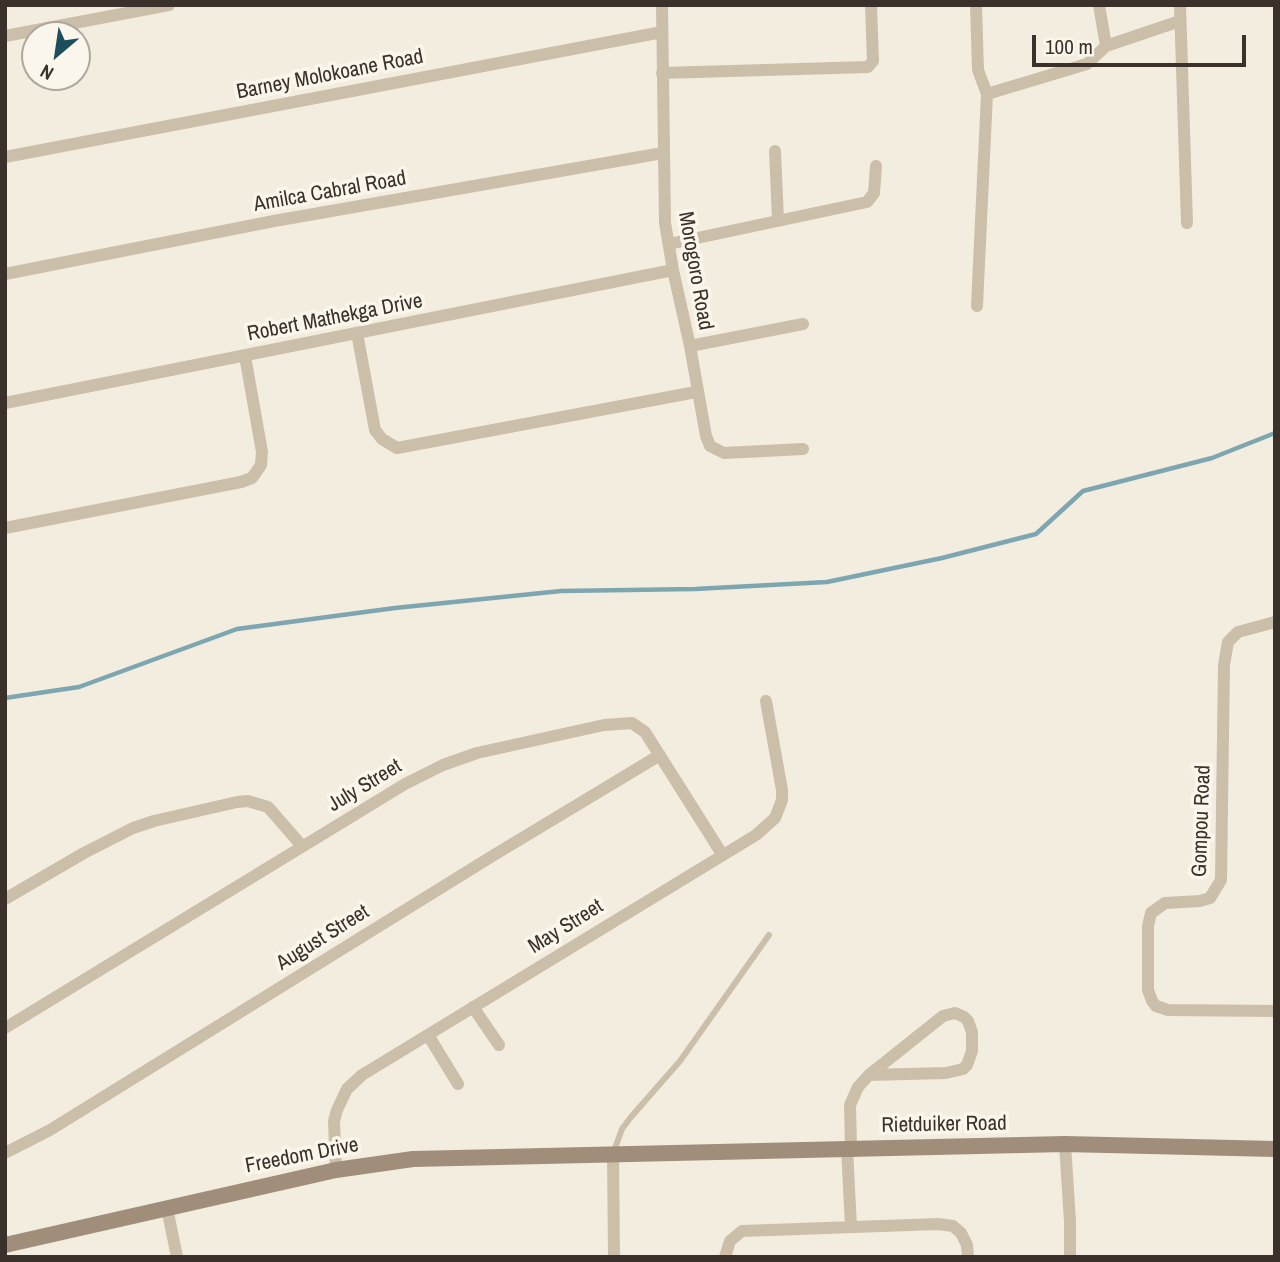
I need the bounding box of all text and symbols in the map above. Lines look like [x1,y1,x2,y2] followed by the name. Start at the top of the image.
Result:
[21,21,91,91] north arrow
[1035,21,1248,65] scale bar
[1045,32,1093,61] text: 100 m
[235,45,425,105] street label: Barney Molokoane Road
[36,59,58,87] text: N
[252,166,408,218] street label: Amilca Cabral Road
[672,210,718,332] street label: Morogoro Road
[245,289,425,347] street label: Robert Mathekga Drive
[324,754,406,818] street label: July Street
[1187,765,1217,877] street label: Gompou Road
[524,894,608,960] street label: May Street
[272,900,374,976] street label: August Street
[881,1111,1007,1139] street label: Rietduiker Road
[243,1133,361,1179] street label: Freedom Drive

